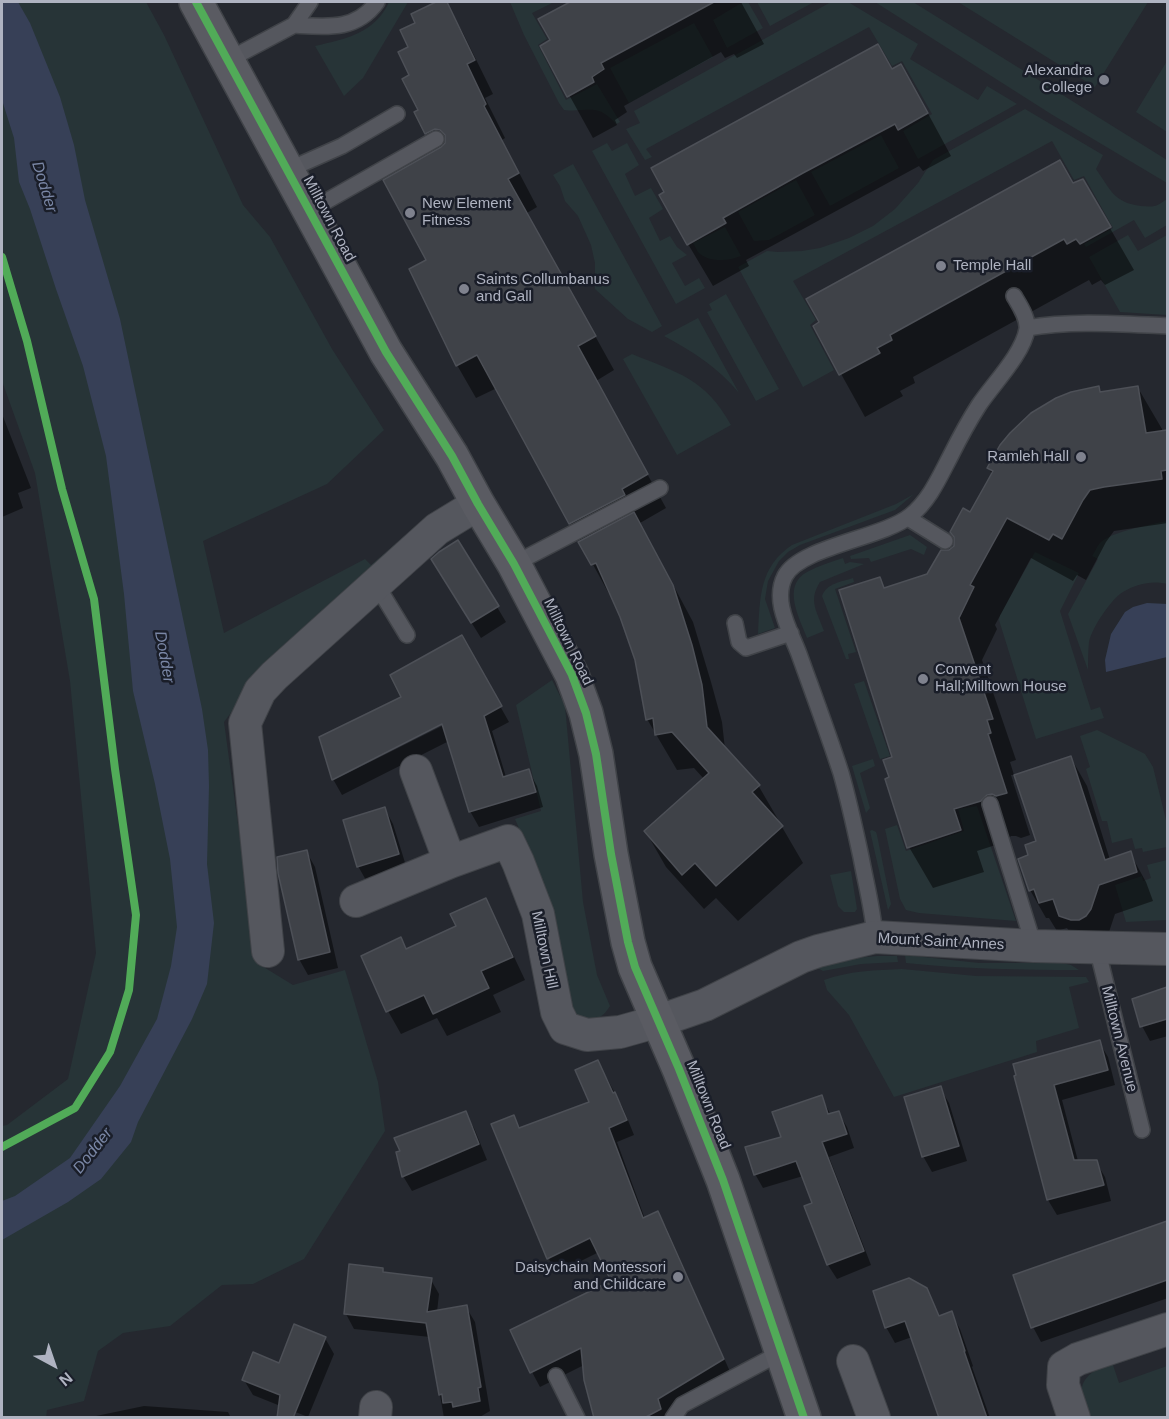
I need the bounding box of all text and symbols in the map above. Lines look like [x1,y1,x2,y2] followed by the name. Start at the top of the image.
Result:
[1024,62,1092,97] place label: Alexandra College
[1097,73,1111,87] marker: Alexandra College
[27,159,61,215] water label: Dodder
[299,173,359,265] street label: Milltown Road
[422,195,511,230] place label: New Element Fitness
[403,206,417,220] marker: New Element Fitness
[953,257,1031,275] place label: Temple Hall
[934,259,948,273] marker: Temple Hall
[476,271,609,306] place label: Saints Collumbanus and Gall
[457,282,471,296] marker: Saints Collumbanus and Gall
[987,448,1069,466] place label: Ramleh Hall
[1074,450,1088,464] marker: Ramleh Hall
[539,596,597,688] street label: Milltown Road
[150,629,178,685] water label: Dodder
[935,661,1067,696] place label: Convent Hall;Milltown House
[916,672,930,686] marker: Convent Hall;Milltown House
[527,909,561,991] street label: Milltown Hill
[877,930,1005,954] street label: Mount Saint Annes
[1097,984,1141,1094] street label: Milltown Avenue
[682,1058,734,1152] street label: Milltown Road
[69,1124,117,1178] water label: Dodder
[515,1259,666,1294] place label: Daisychain Montessori and Childcare
[671,1270,685,1284] marker: Daisychain Montessori and Childcare
[24,1335,84,1395] north arrow
[56,1369,76,1389] text: N

